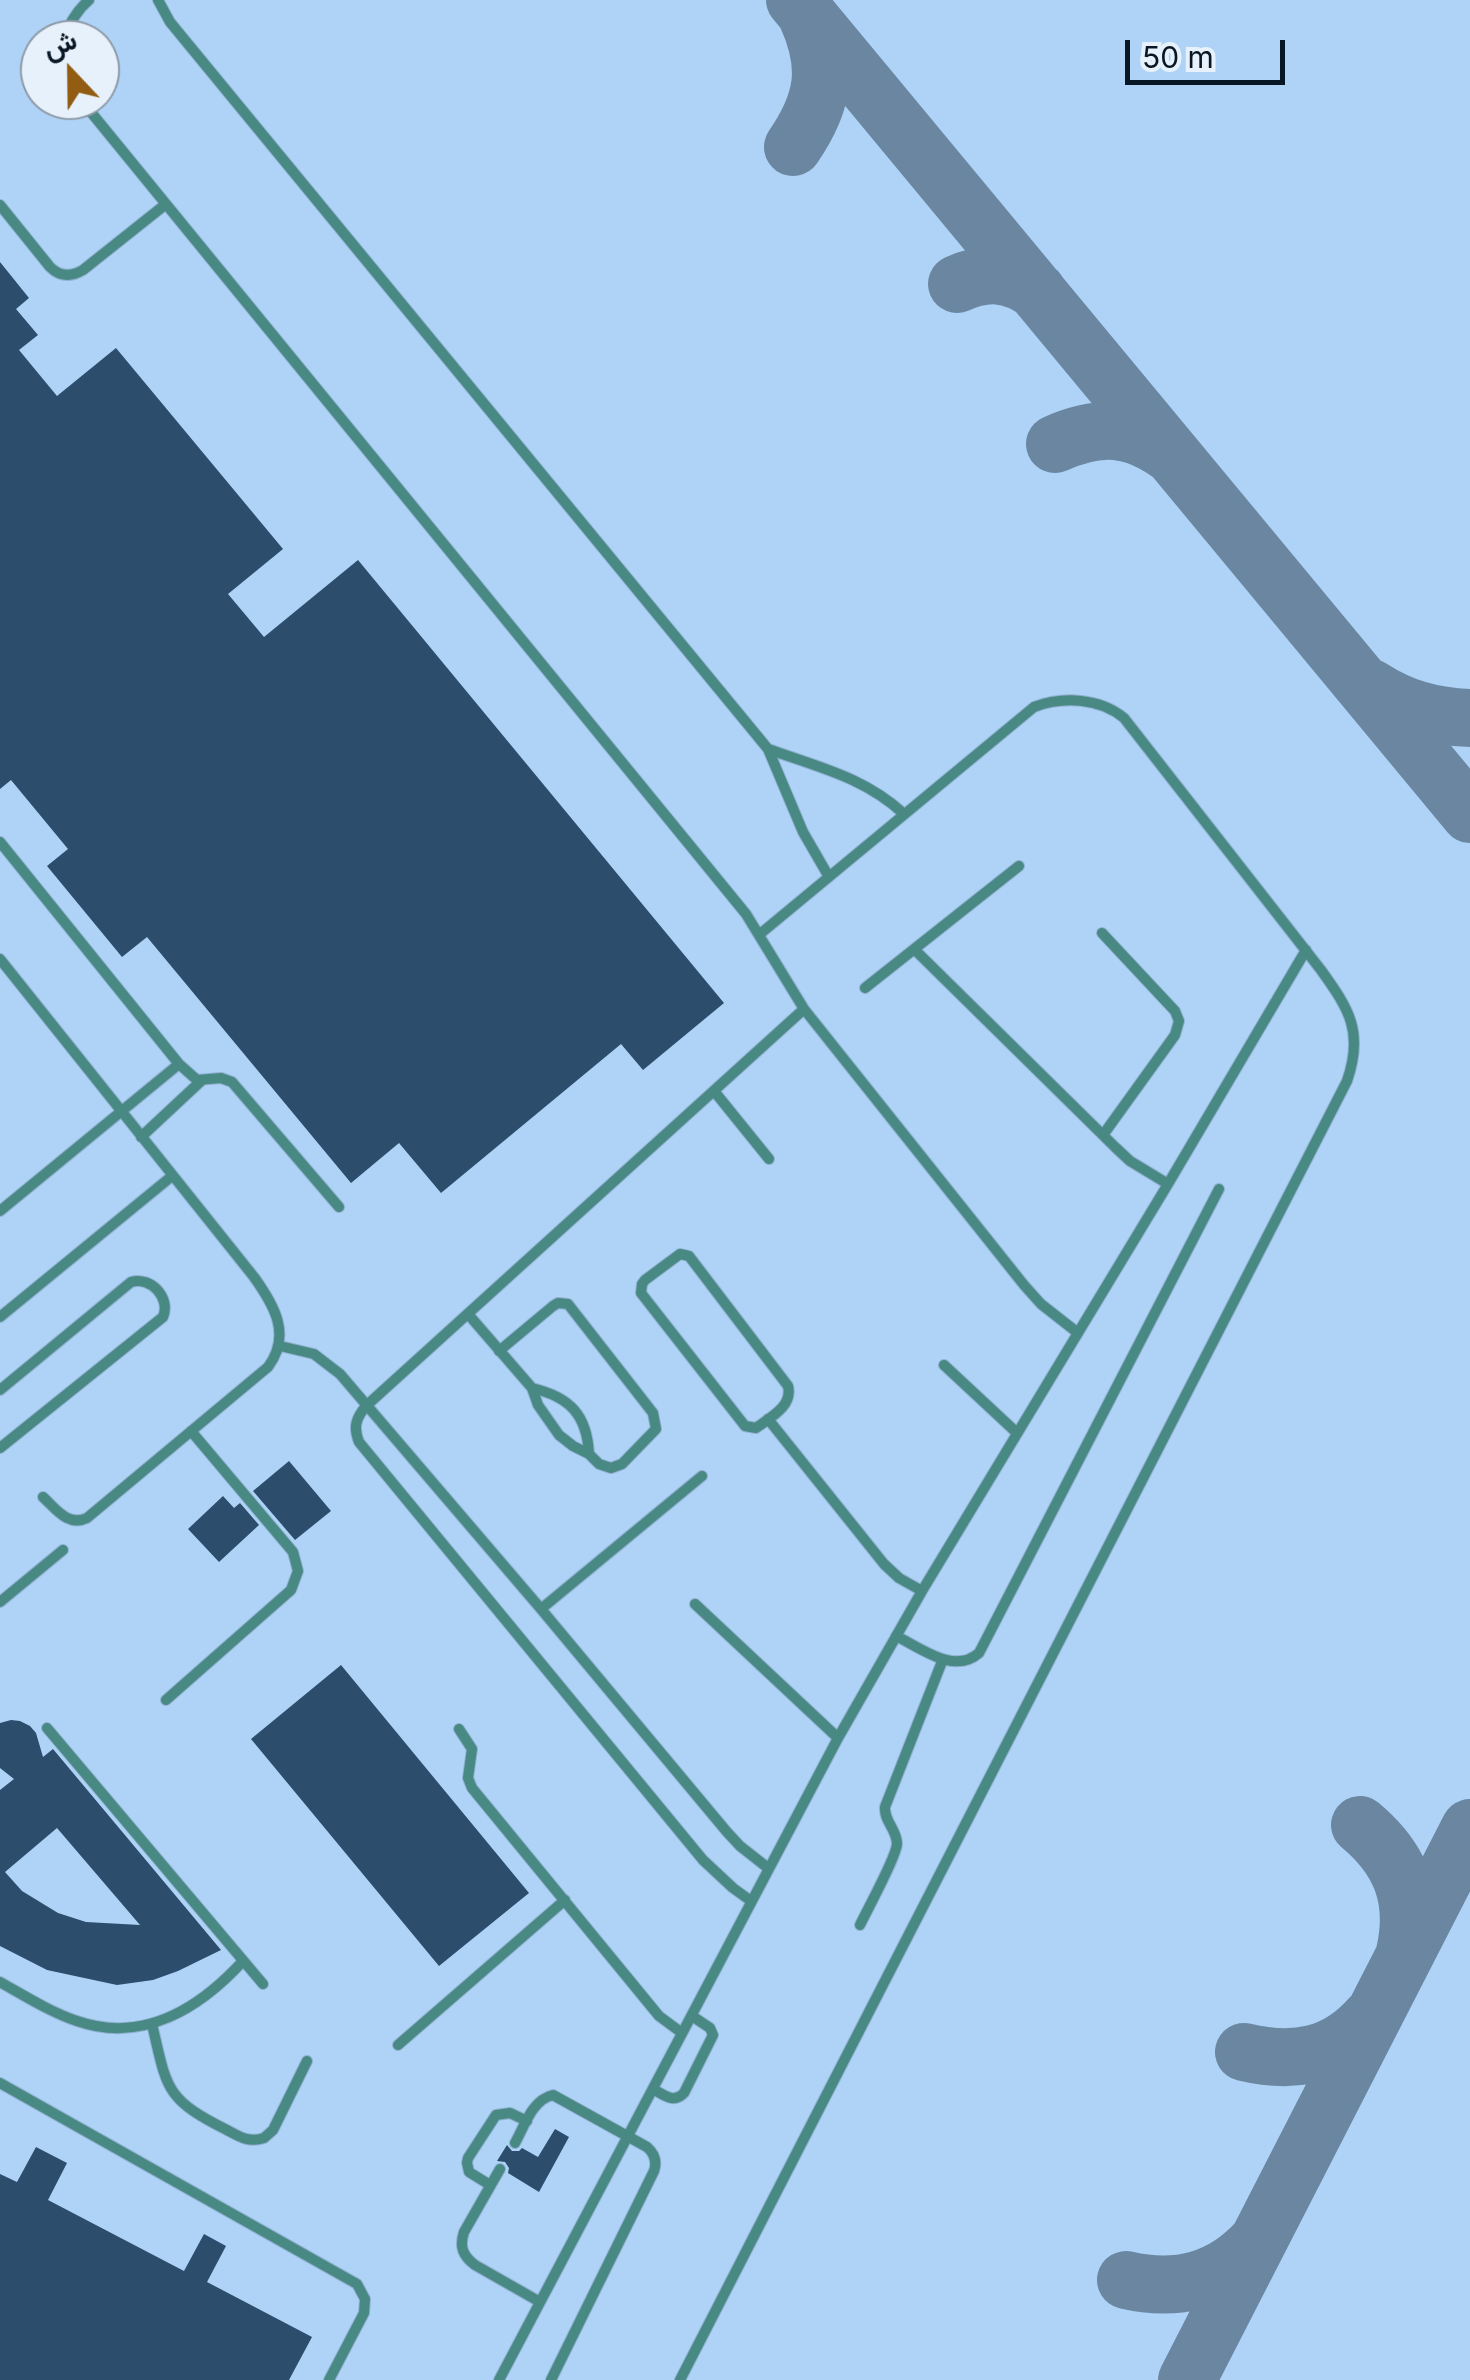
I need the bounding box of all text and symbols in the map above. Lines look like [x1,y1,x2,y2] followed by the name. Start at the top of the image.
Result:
[20,20,120,120] north arrow
[1130,20,1290,82] scale bar
[38,22,81,66] text: ش
[1142,39,1214,75] text: 50 m

